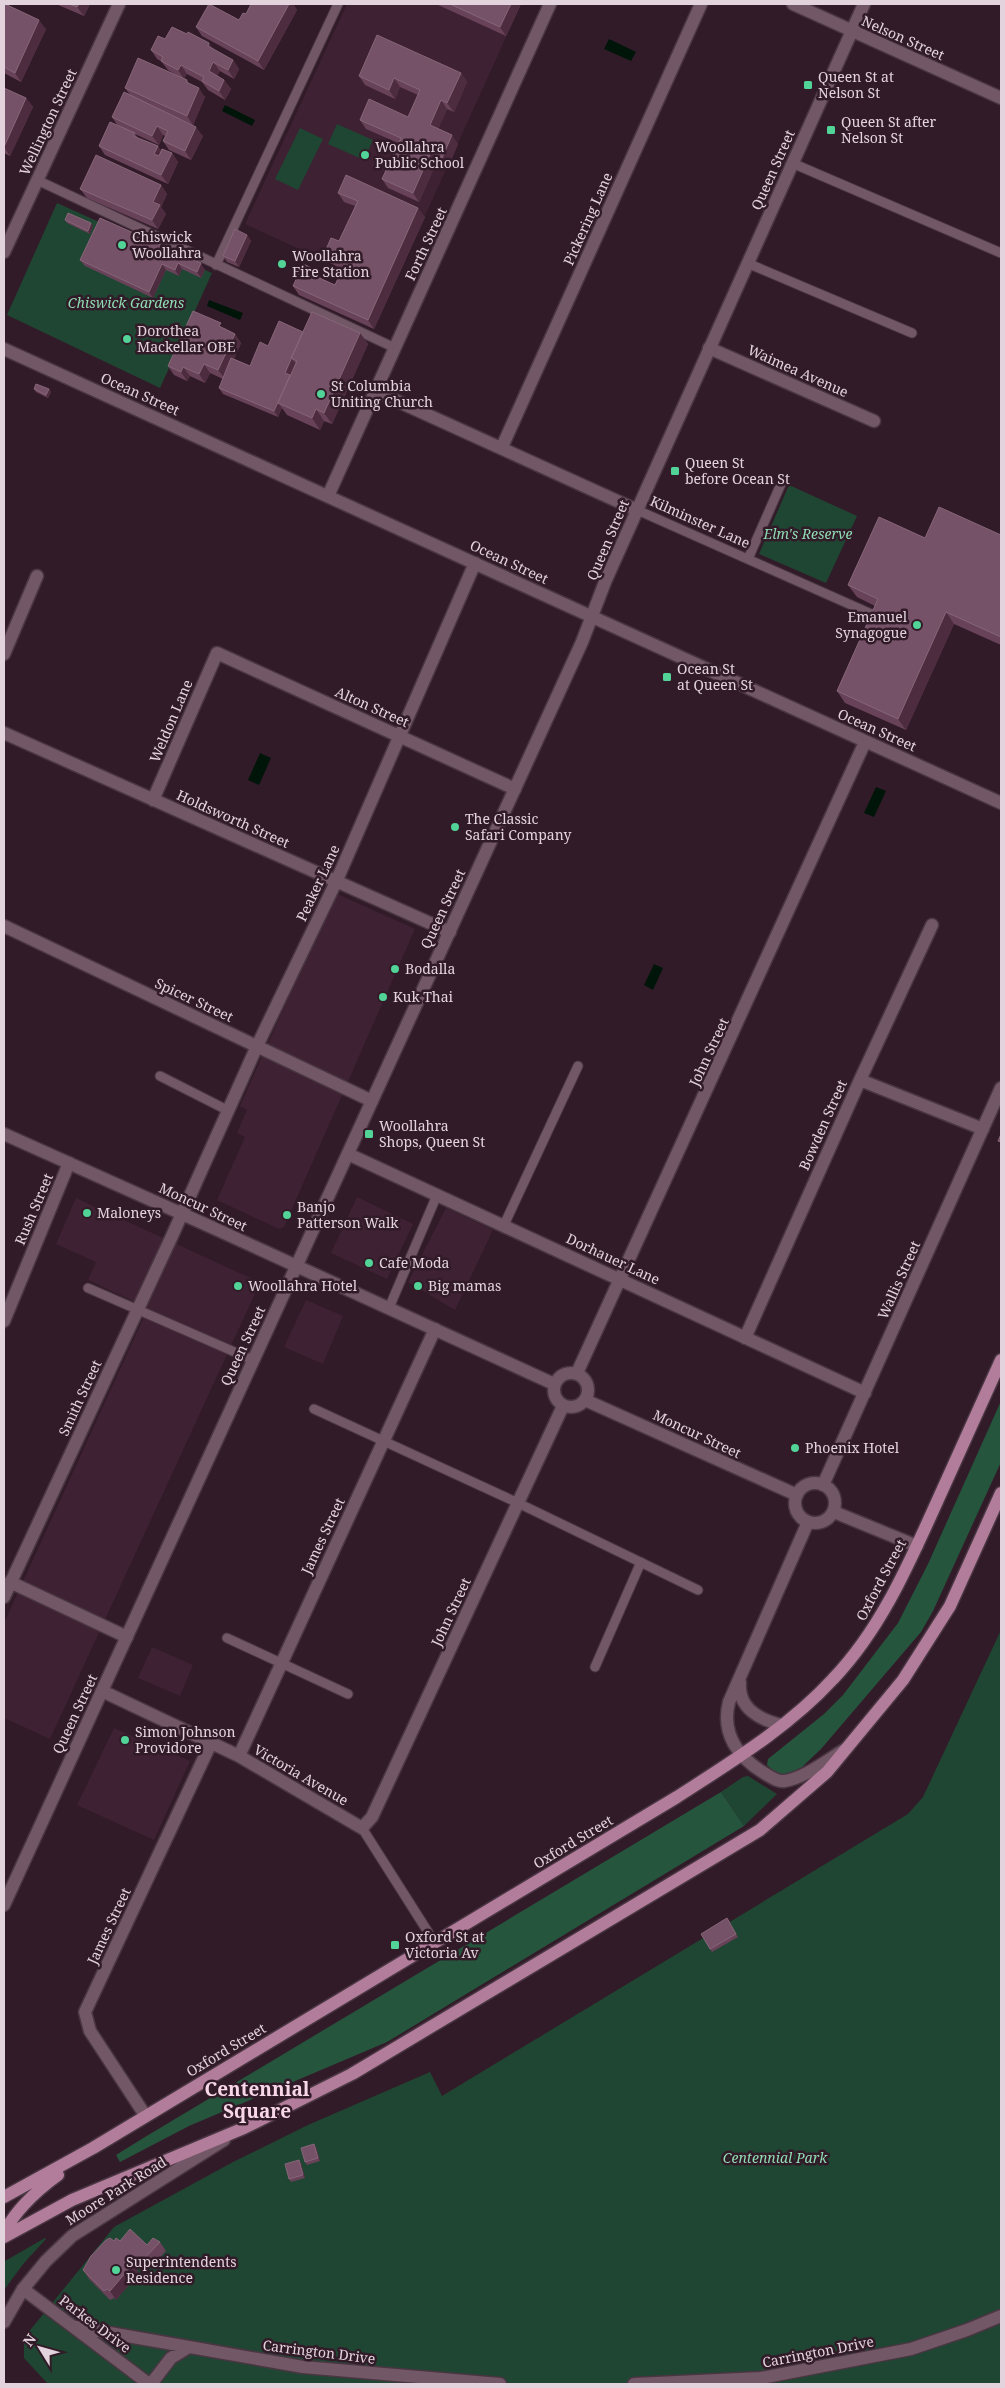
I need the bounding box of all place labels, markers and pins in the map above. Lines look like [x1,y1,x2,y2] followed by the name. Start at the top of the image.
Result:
[818,67,894,102] place label: Queen St at Nelson St
[802,79,814,91] marker: Queen St at Nelson St
[841,112,937,147] place label: Queen St after Nelson St
[825,124,837,136] marker: Queen St after Nelson St
[375,137,465,172] place label: Woollahra Public School
[359,149,371,161] marker: Woollahra Public School
[132,227,202,262] place label: Chiswick Woollahra
[116,239,128,251] marker: Chiswick Woollahra
[292,246,369,281] place label: Woollahra Fire Station
[276,258,288,270] marker: Woollahra Fire Station
[137,321,236,356] place label: Dorothea Mackellar OBE
[121,333,133,345] marker: Dorothea Mackellar OBE
[331,376,433,411] place label: St Columbia Uniting Church
[315,388,327,400] marker: St Columbia Uniting Church
[685,453,790,488] place label: Queen St before Ocean St
[669,465,681,477] marker: Queen St before Ocean St
[835,607,908,642] place label: Emanuel Synagogue
[911,619,923,631] marker: Emanuel Synagogue
[677,659,753,694] place label: Ocean St at Queen St
[661,671,673,683] marker: Ocean St at Queen St
[465,809,571,844] place label: The Classic Safari Company
[449,821,461,833] marker: The Classic Safari Company
[405,959,455,978] place label: Bodalla
[389,963,401,975] marker: Bodalla
[393,987,454,1006] place label: Kuk Thai
[377,991,389,1003] marker: Kuk Thai
[379,1116,485,1151] place label: Woollahra Shops, Queen St
[363,1128,375,1140] marker: Woollahra Shops, Queen St
[297,1197,399,1232] place label: Banjo Patterson Walk
[97,1203,161,1222] place label: Maloneys
[81,1207,93,1219] marker: Maloneys
[281,1209,293,1221] marker: Banjo Patterson Walk
[379,1253,450,1272] place label: Cafe Moda
[363,1257,375,1269] marker: Cafe Moda
[248,1276,358,1295] place label: Woollahra Hotel
[428,1276,501,1295] place label: Big mamas
[232,1280,244,1292] marker: Woollahra Hotel
[412,1280,424,1292] marker: Big mamas
[805,1438,900,1457] place label: Phoenix Hotel
[789,1442,801,1454] marker: Phoenix Hotel
[135,1722,236,1757] place label: Simon Johnson Providore
[119,1734,131,1746] marker: Simon Johnson Providore
[405,1927,485,1962] place label: Oxford St at Victoria Av
[389,1939,401,1951] marker: Oxford St at Victoria Av
[126,2252,237,2287] place label: Superintendents Residence
[110,2264,122,2276] marker: Superintendents Residence

